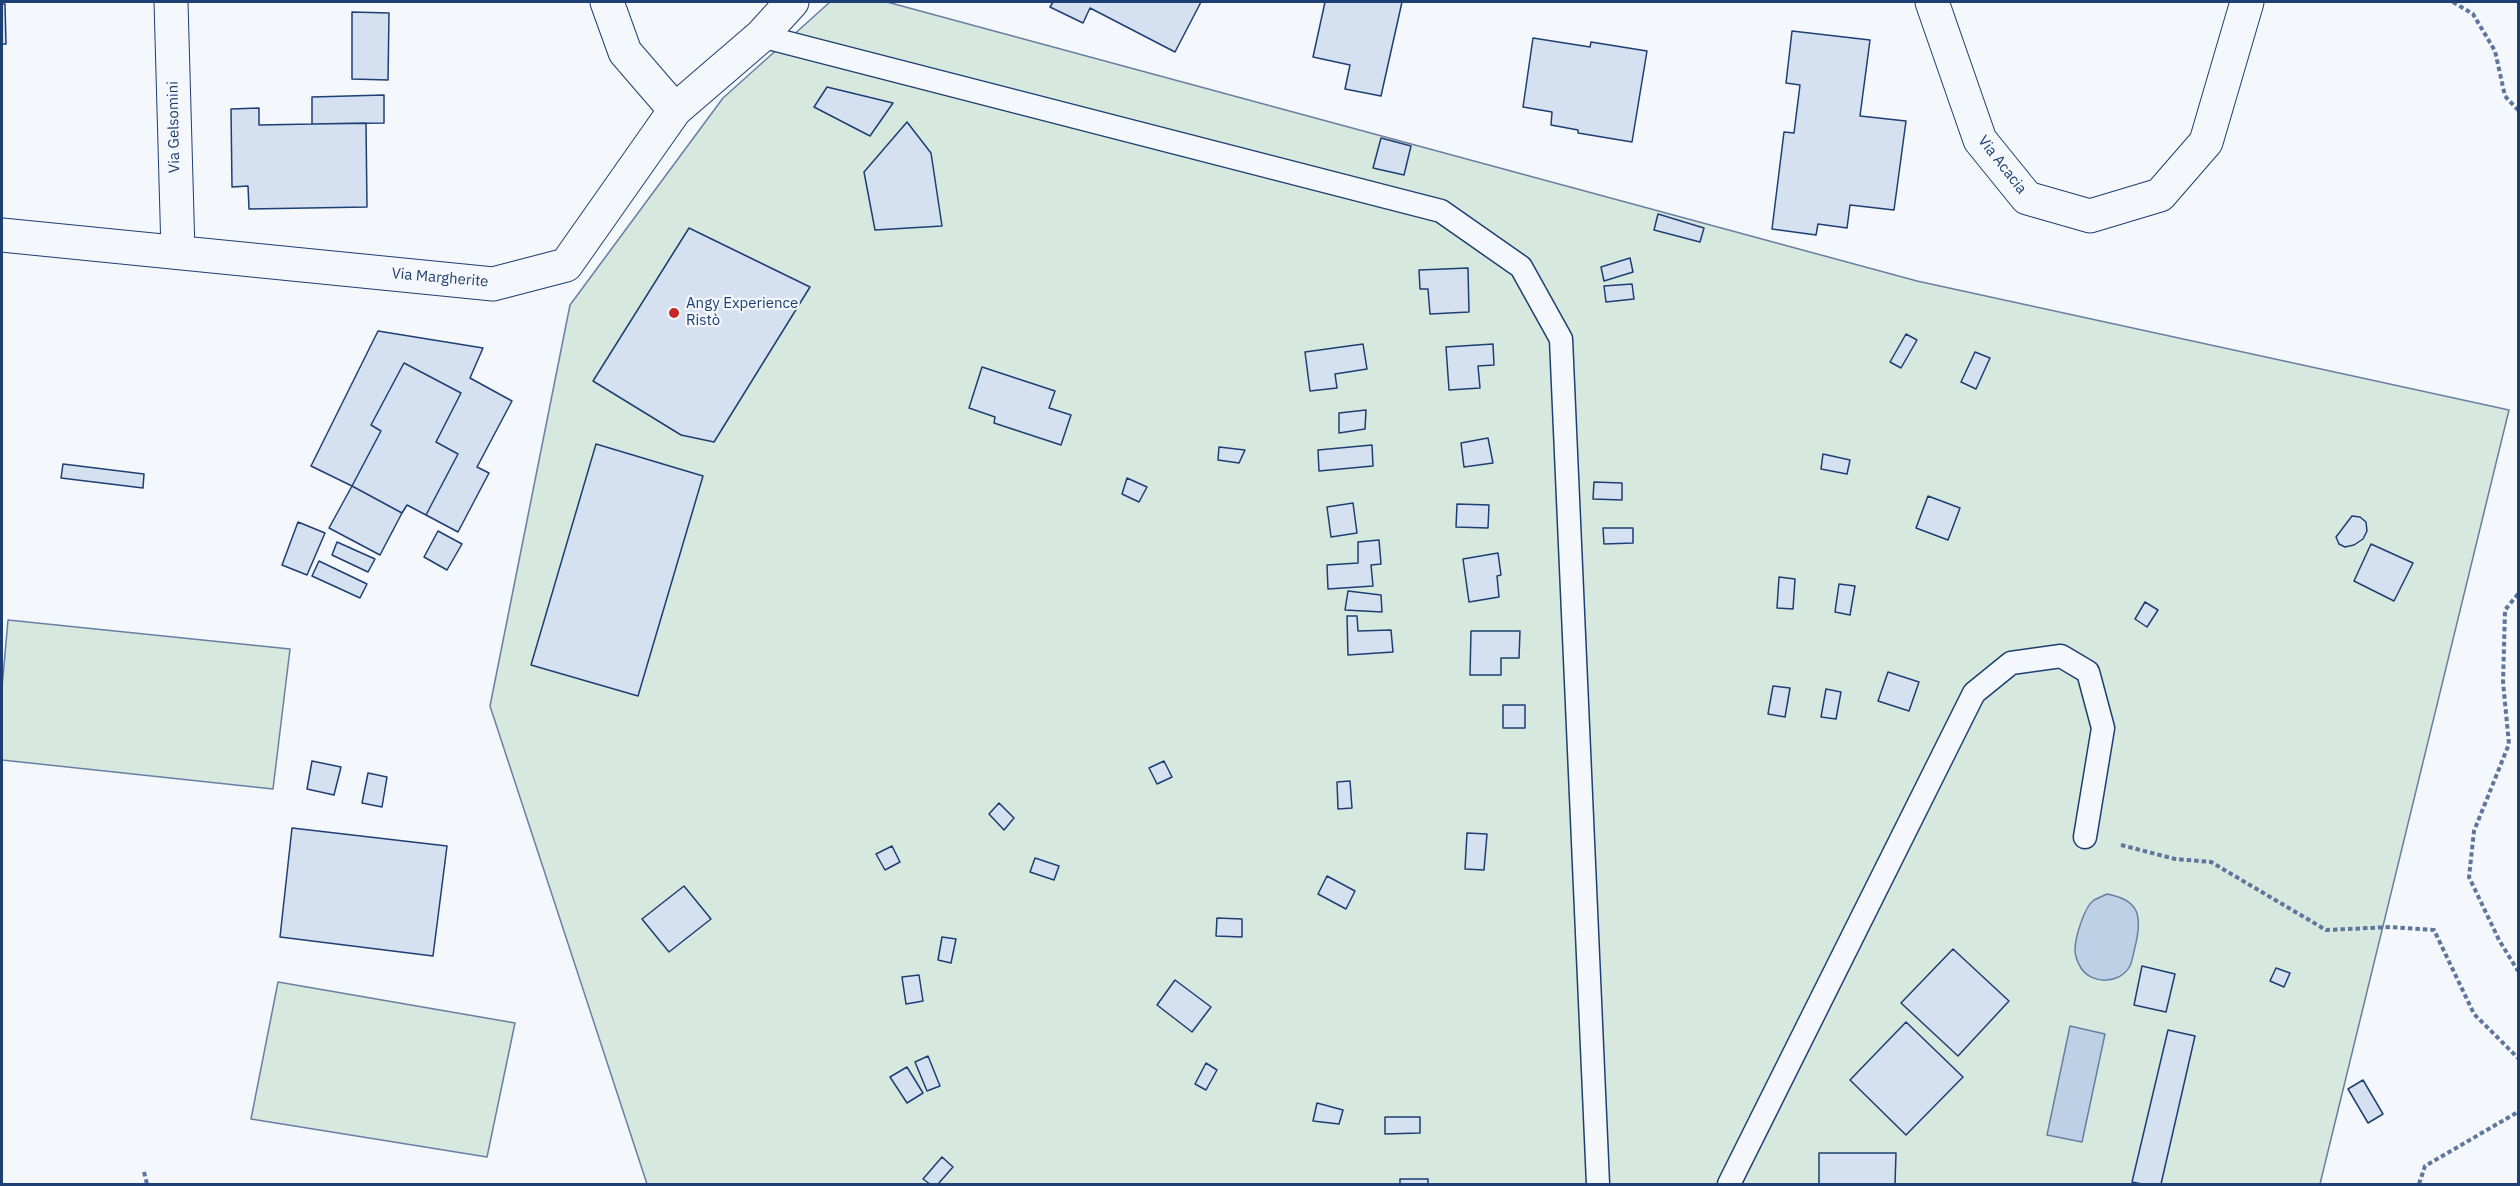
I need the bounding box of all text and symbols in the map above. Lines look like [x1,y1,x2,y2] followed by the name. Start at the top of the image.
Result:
[164,81,184,173] street label: Via Gelsomini
[1974,132,2030,198] street label: Via Acacia
[391,265,489,291] street label: Via Margherite
[686,295,798,330] place label: Angy Experience Ristò
[667,306,681,320] marker: Angy Experience Ristò

